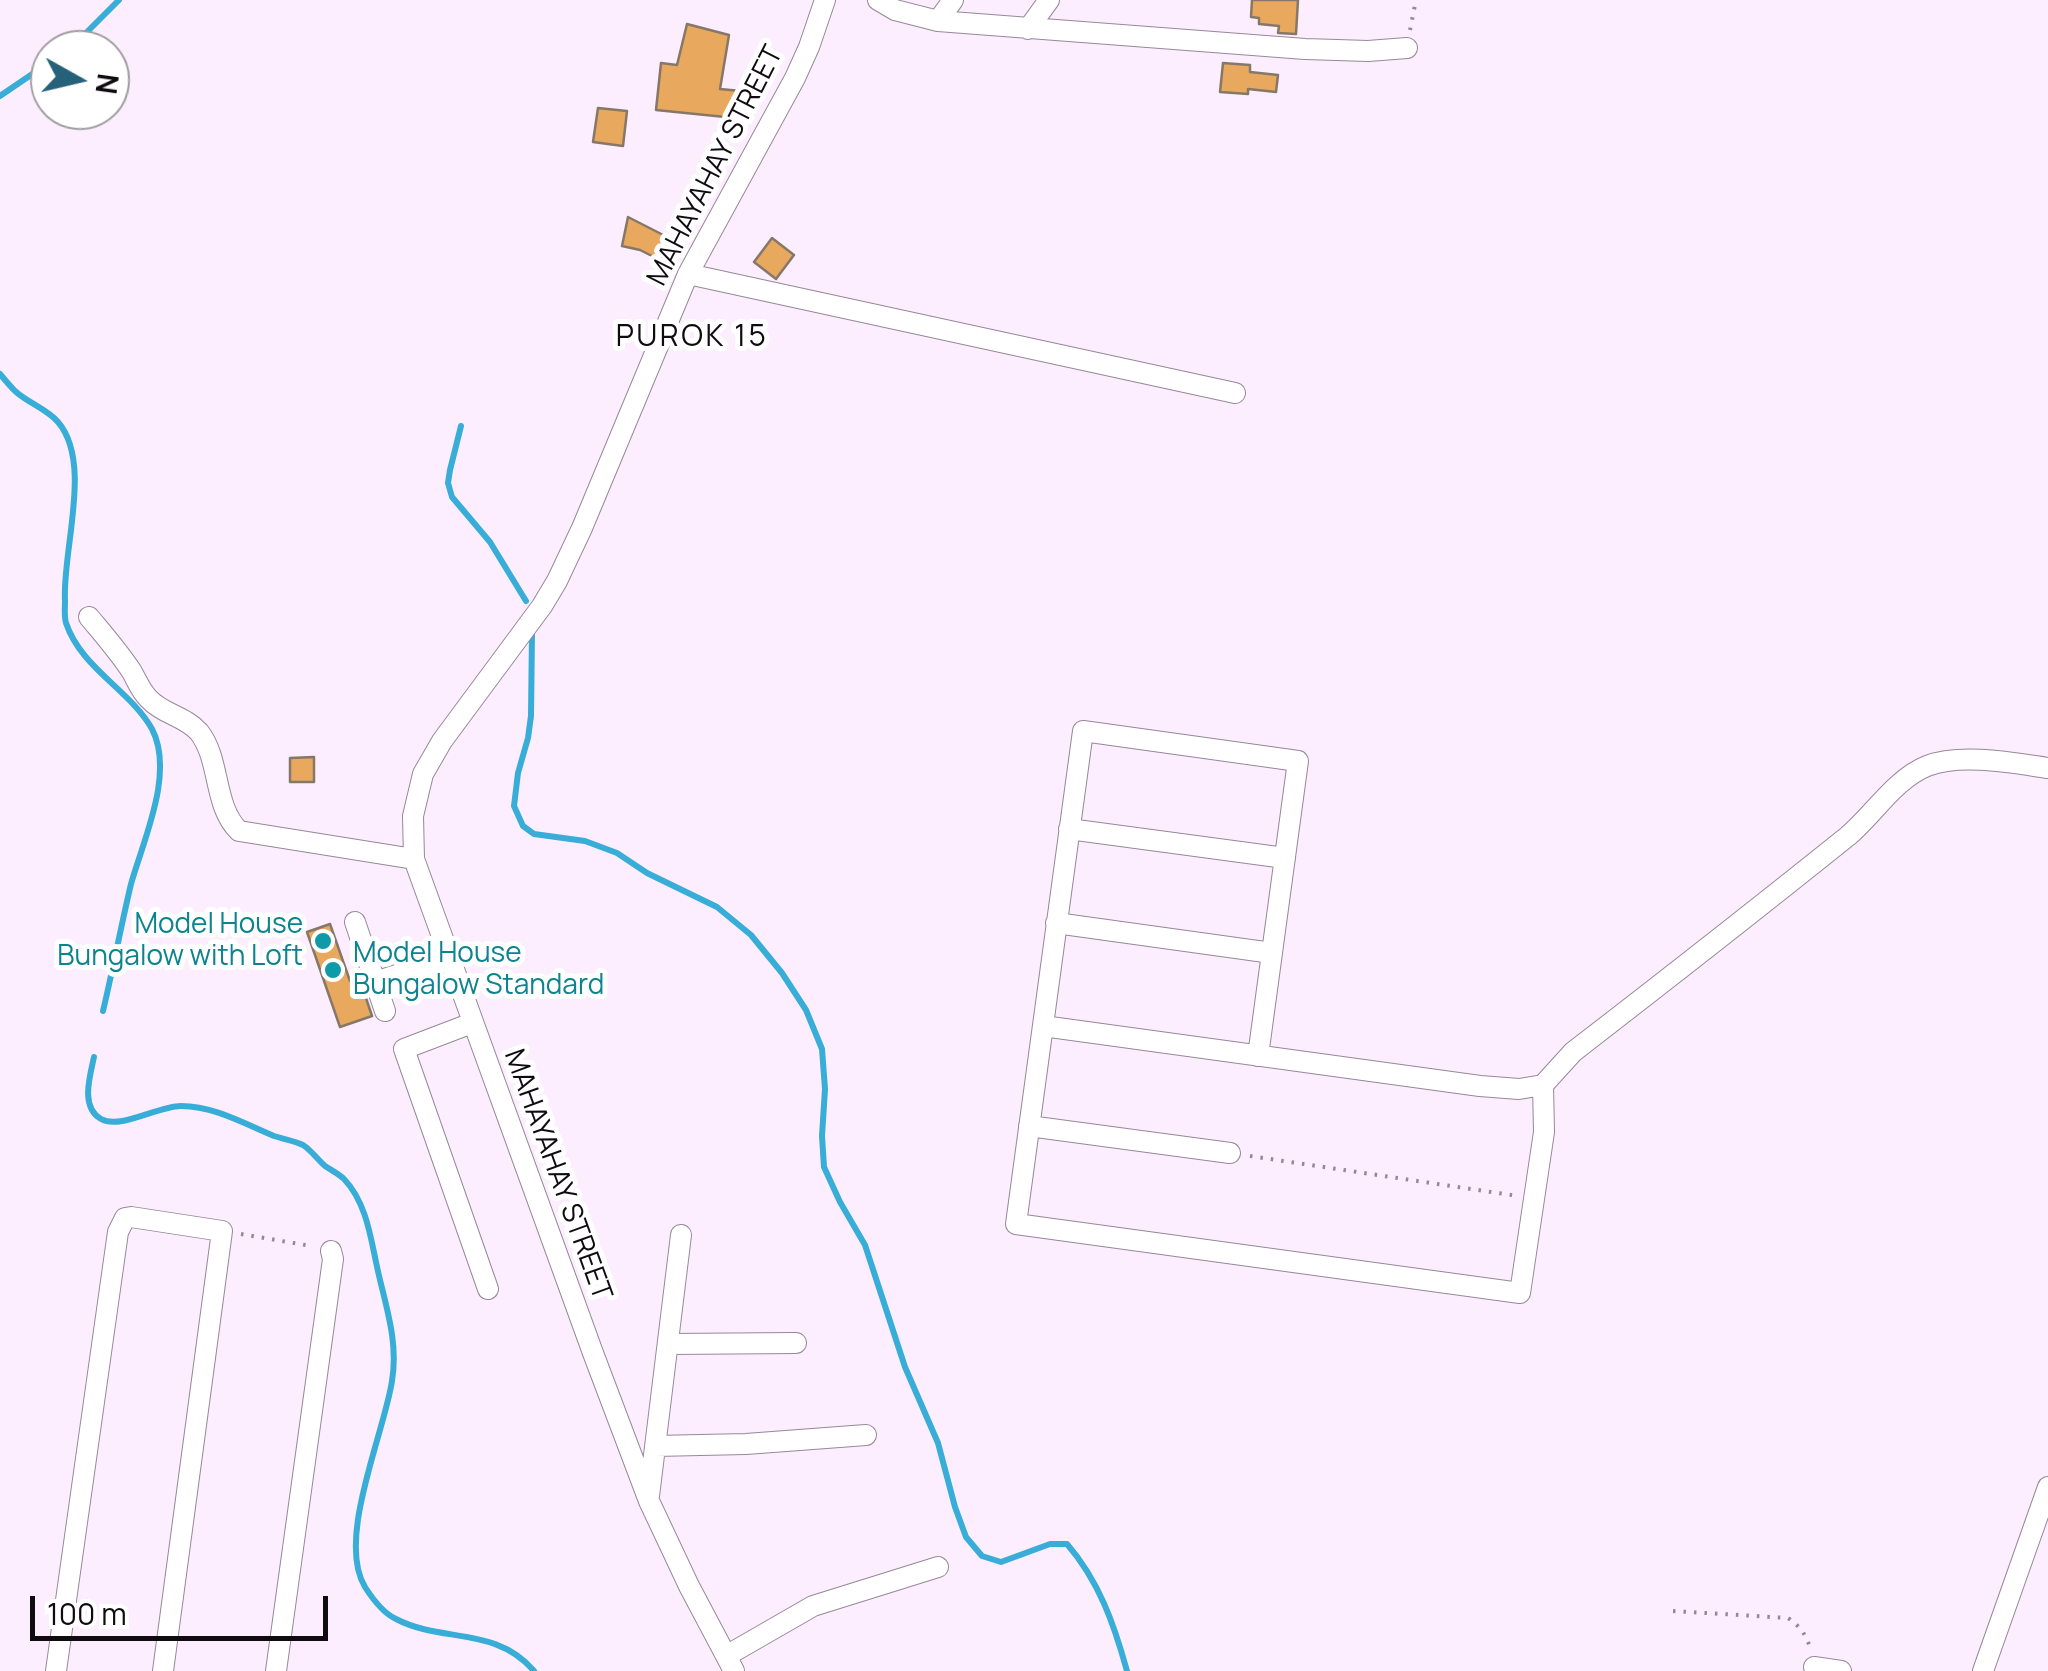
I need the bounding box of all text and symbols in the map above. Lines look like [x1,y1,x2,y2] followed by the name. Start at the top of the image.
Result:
[30,30,130,130] north arrow
[641,41,791,291] street label: MAHAYAHAY STREET
[88,71,128,96] text: N
[616,320,768,356] district label: PUROK 15
[57,908,303,974] place label: Model House Bungalow with Loft
[312,930,334,952] marker: Model House Bungalow with Loft
[353,937,604,1003] place label: Model House Bungalow Standard
[322,959,344,981] marker: Model House Bungalow Standard
[496,1045,618,1305] street label: MAHAYAHAY STREET
[35,1576,332,1638] scale bar
[47,1593,127,1634] text: 100 m

